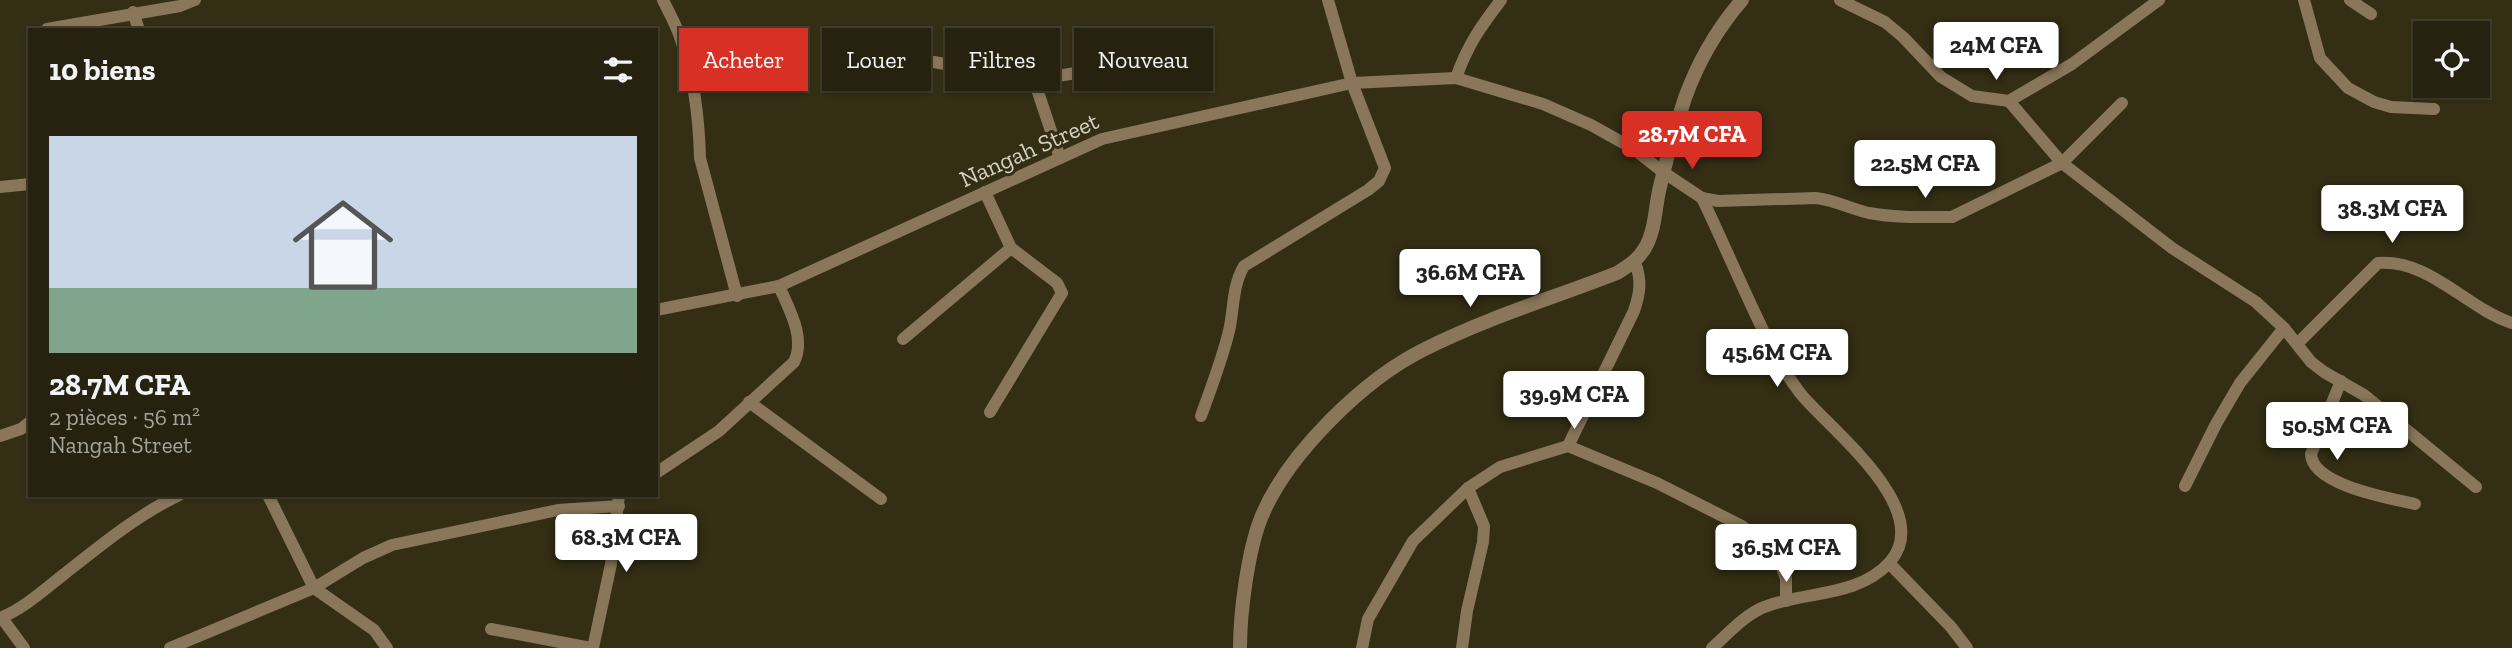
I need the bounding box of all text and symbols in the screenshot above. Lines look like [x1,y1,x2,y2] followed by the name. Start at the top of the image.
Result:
[2413,21,2490,98] map controls
[2413,21,2490,98] button: locate
[1931,22,2061,82] pin: 24M CFA
[679,28,808,91] chip: Acheter
[822,28,931,91] chip: Louer
[945,28,1060,91] chip: Filtres
[1074,28,1213,91] chip: Nouveau
[1950,31,2042,59] text: 24M CFA
[599,51,637,89] icon: filters
[49,52,156,88] text: 10 biens
[955,106,1103,193] street label: Nangah Street
[1612,111,1772,171] pin: 28.7M CFA
[1638,120,1746,148] text: 28.7M CFA
[1845,140,2005,200] pin: 22.5M CFA
[1870,149,1980,177] text: 22.5M CFA
[280,182,406,308] icon: home
[2312,186,2472,245] pin: 38.3M CFA
[2337,194,2447,222] text: 38.3M CFA
[1390,250,1550,309] pin: 36.6M CFA
[1415,258,1525,286] text: 36.6M CFA
[1697,330,1857,389] pin: 45.6M CFA
[1722,338,1832,366] text: 45.6M CFA
[49,367,190,403] text: 28.7M CFA
[1494,372,1654,431] pin: 39.9M CFA
[1519,380,1629,408] text: 39.9M CFA
[2257,402,2417,462] pin: 50.5M CFA
[49,403,200,431] text: 2 pièces · 56 m²
[2282,411,2392,439] text: 50.5M CFA
[49,431,192,459] text: Nangah Street
[546,514,706,574] pin: 68.3M CFA
[571,523,681,551] text: 68.3M CFA
[1706,524,1866,584] pin: 36.5M CFA
[1731,533,1841,561] text: 36.5M CFA

